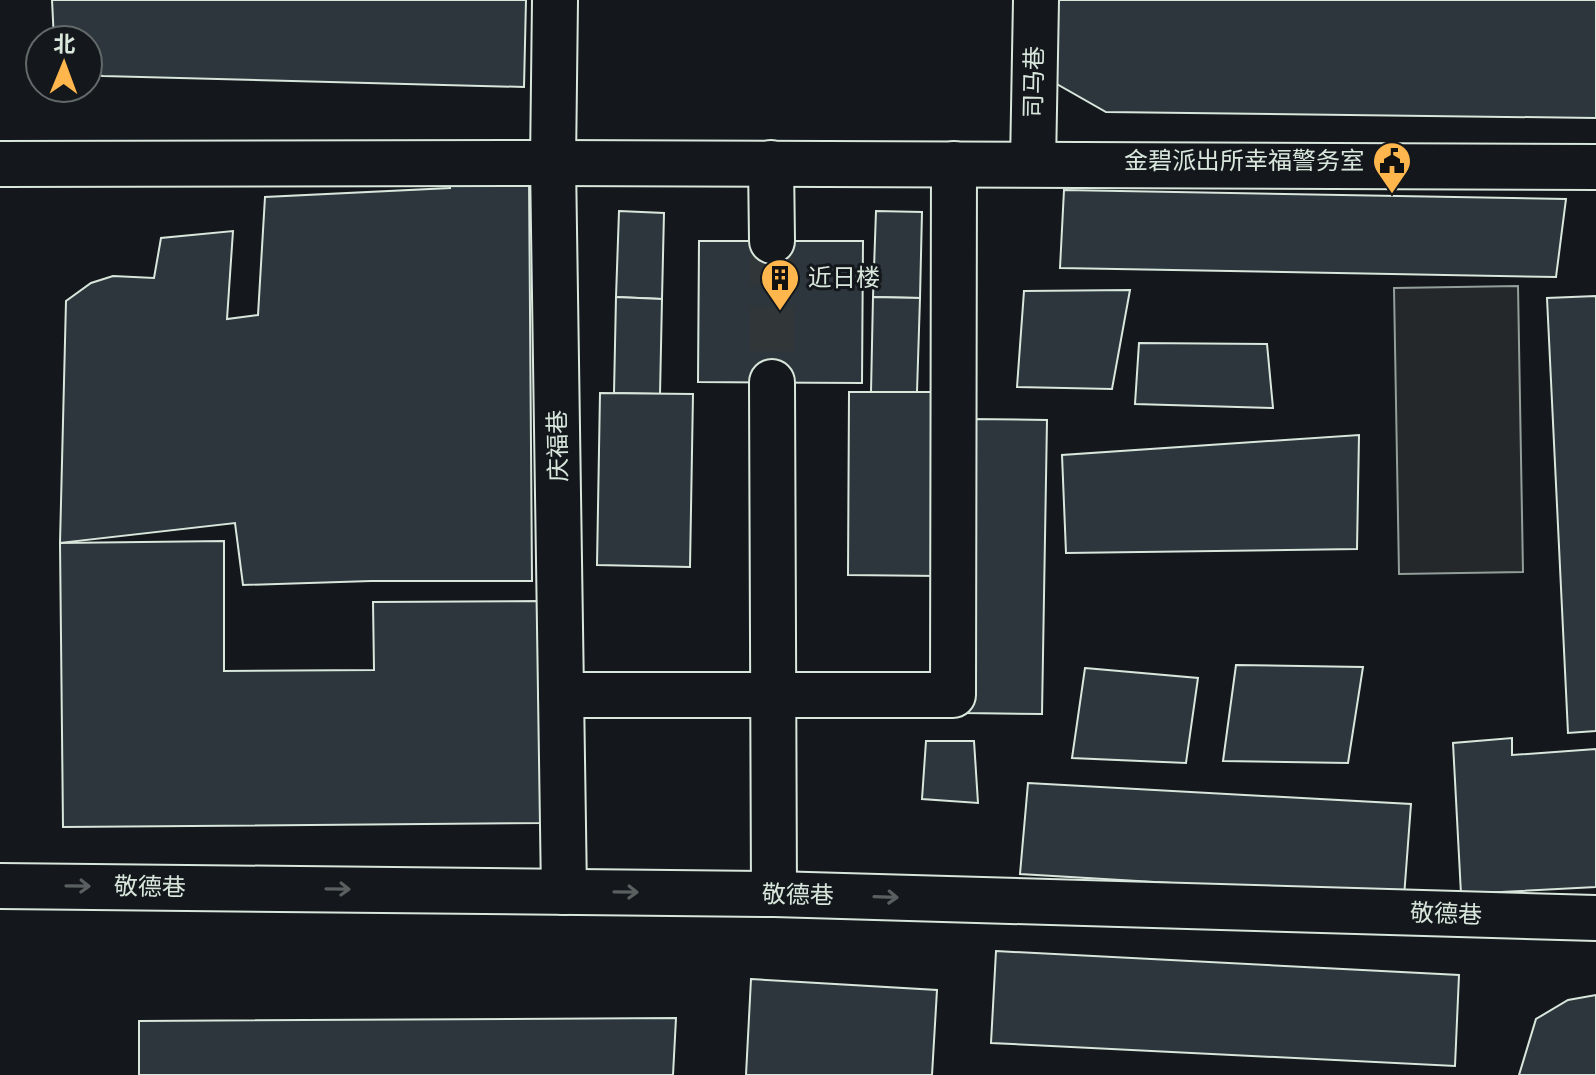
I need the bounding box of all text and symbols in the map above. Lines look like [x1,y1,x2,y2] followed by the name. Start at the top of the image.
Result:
[24,24,104,104] north arrow
[53,30,76,57] text: 北
[1017,46,1048,118] street label: 司马巷
[1371,140,1413,195] public building icon: 金碧派出所幸福警务室
[1124,145,1364,174] place label: 金碧派出所幸福警务室
[759,257,801,312] building icon: 近日楼
[808,262,880,291] place label: 近日楼
[541,410,572,482] street label: 庆福巷
[114,870,186,901] street label: 敬德巷
[762,878,834,909] street label: 敬德巷
[64,879,91,894] one-way arrow
[324,881,351,897] one-way arrow
[612,884,639,900] one-way arrow
[872,890,899,905] one-way arrow
[1410,897,1483,928] street label: 敬德巷

